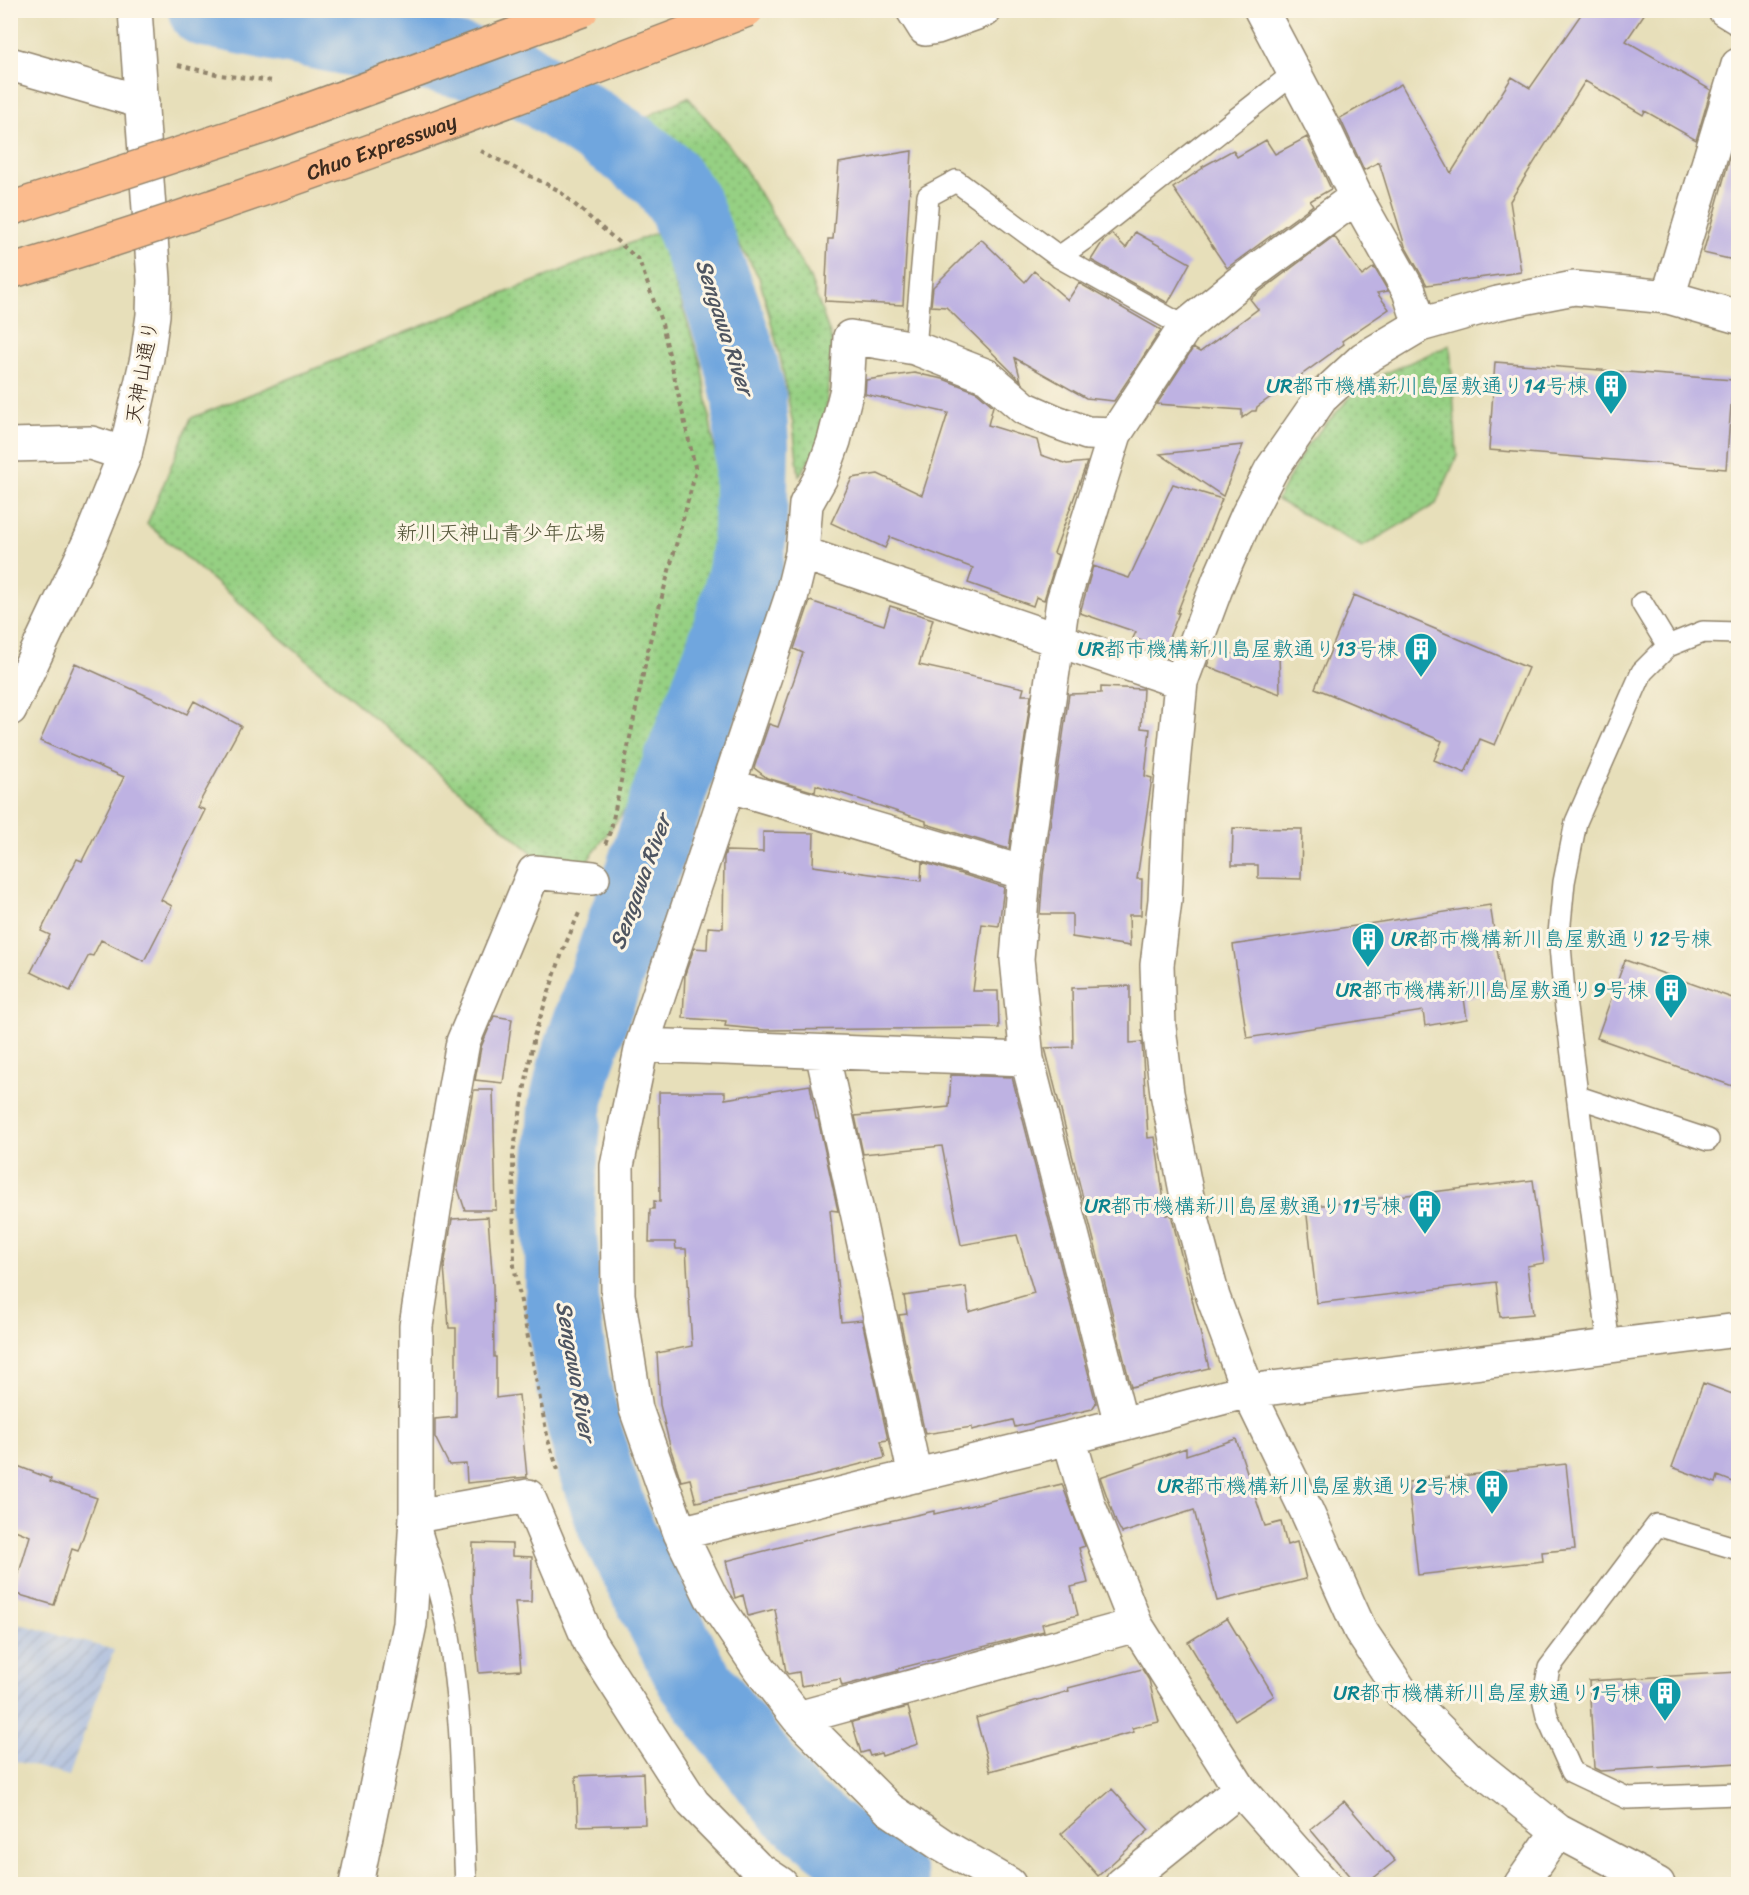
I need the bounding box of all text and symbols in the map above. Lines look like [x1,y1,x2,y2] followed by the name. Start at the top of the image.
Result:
[301,102,462,192] street label: Chuo Expressway
[685,254,767,404] water label: Sengawa River
[114,317,170,427] street label: 天神山通り
[1266,367,1588,405] place label: UR都市機構新川島屋敷通り14号棟
[1593,368,1629,415] building icon: UR都市機構新川島屋敷通り14号棟
[396,514,606,552] park label: 新川天神山青少年広場
[1078,630,1398,668] place label: UR都市機構新川島屋敷通り13号棟
[1403,631,1439,678] building icon: UR都市機構新川島屋敷通り13号棟
[598,805,684,955] water label: Sengawa River
[1391,920,1712,958] place label: UR都市機構新川島屋敷通り12号棟
[1350,921,1386,968] building icon: UR都市機構新川島屋敷通り12号棟
[1335,971,1648,1009] place label: UR都市機構新川島屋敷通り9号棟
[1653,972,1689,1019] building icon: UR都市機構新川島屋敷通り9号棟
[1084,1187,1402,1225] place label: UR都市機構新川島屋敷通り11号棟
[1407,1188,1443,1235] building icon: UR都市機構新川島屋敷通り11号棟
[545,1298,608,1448] water label: Sengawa River
[1157,1467,1469,1505] place label: UR都市機構新川島屋敷通り2号棟
[1474,1468,1510,1515] building icon: UR都市機構新川島屋敷通り2号棟
[1333,1674,1642,1712] place label: UR都市機構新川島屋敷通り1号棟
[1647,1675,1683,1722] building icon: UR都市機構新川島屋敷通り1号棟

